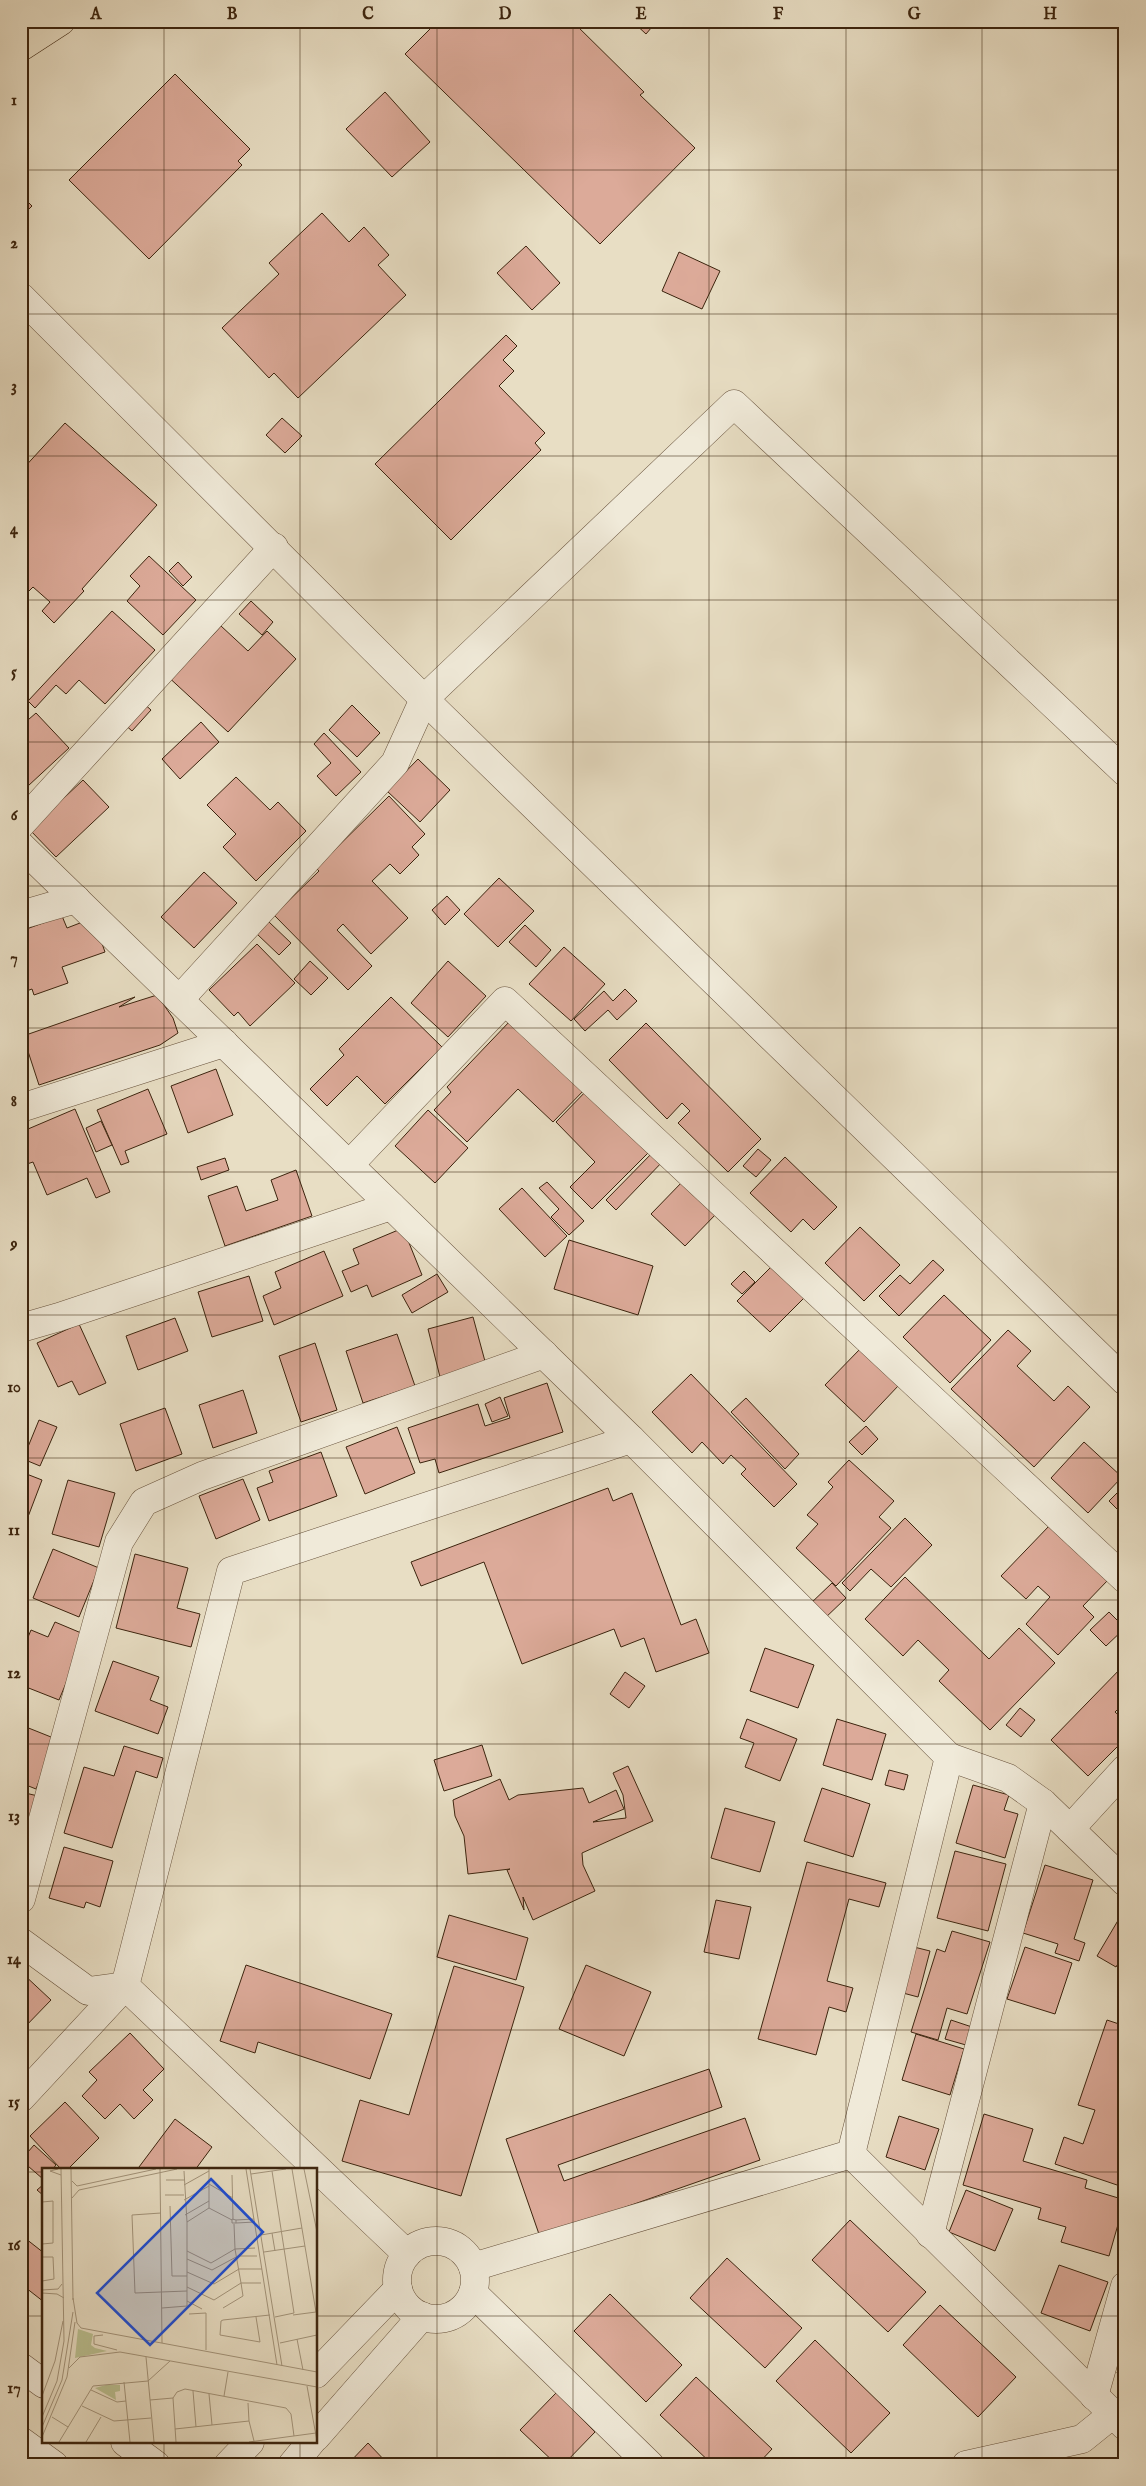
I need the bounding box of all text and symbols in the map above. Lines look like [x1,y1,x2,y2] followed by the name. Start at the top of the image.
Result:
[90,5,103,25] text: A
[227,5,238,25] text: B
[362,5,374,25] text: C
[499,5,512,25] text: D
[635,5,647,25] text: E
[773,5,784,25] text: F
[908,5,921,25] text: G
[1043,5,1057,25] text: H
[11,91,17,111] text: 1
[10,234,18,254] text: 2
[11,377,17,397] text: 3
[10,520,19,540] text: 4
[11,663,17,683] text: 5
[11,806,19,826] text: 6
[10,949,18,969] text: 7
[11,1092,17,1112] text: 8
[10,1235,18,1255] text: 9
[7,1378,21,1398] text: 10
[8,1521,20,1541] text: 11
[7,1664,21,1684] text: 12
[8,1807,20,1827] text: 13
[7,1950,22,1970] text: 14
[8,2093,20,2113] text: 15
[42,2168,318,2444] inset map
[8,2236,22,2256] text: 16
[7,2379,21,2399] text: 17

